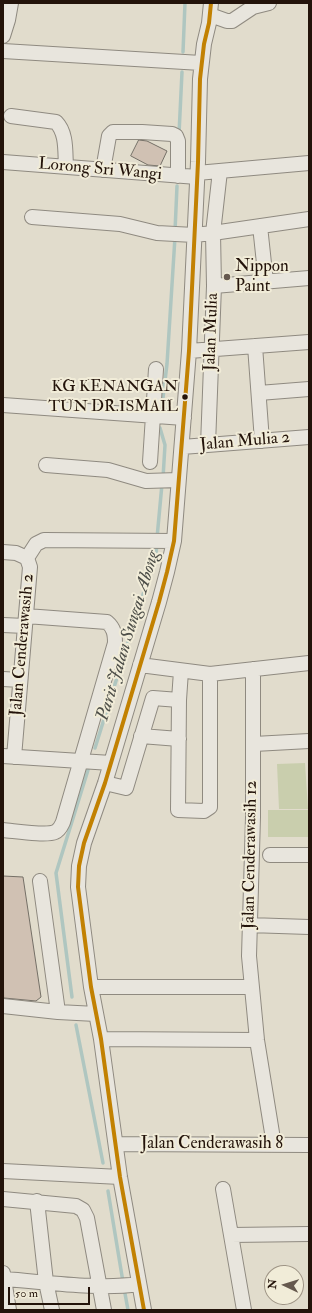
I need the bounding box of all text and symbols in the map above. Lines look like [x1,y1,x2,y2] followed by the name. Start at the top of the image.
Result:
[37,154,163,186] street label: Lorong Sri Wangi
[235,257,289,297] place label: Nippon Paint
[222,272,232,282] marker: Nippon Paint
[200,293,224,371] street label: Jalan Mulia
[48,378,178,416] place label: KG KENANGAN TUN DR.ISMAIL
[180,392,190,402] marker: KG KENANGAN TUN DR.ISMAIL
[199,428,291,456] street label: Jalan Mulia 2
[93,548,165,724] water label: Parit Jalan Sungai Abong
[7,573,39,717] street label: Jalan Cenderawasih 2
[240,780,262,930] street label: Jalan Cenderawasih 12
[141,1134,283,1154] street label: Jalan Cenderawasih 8
[264,1265,304,1305] north arrow
[10,1279,92,1305] scale bar
[266,1279,279,1290] text: N
[15,1286,38,1301] text: 50 m

